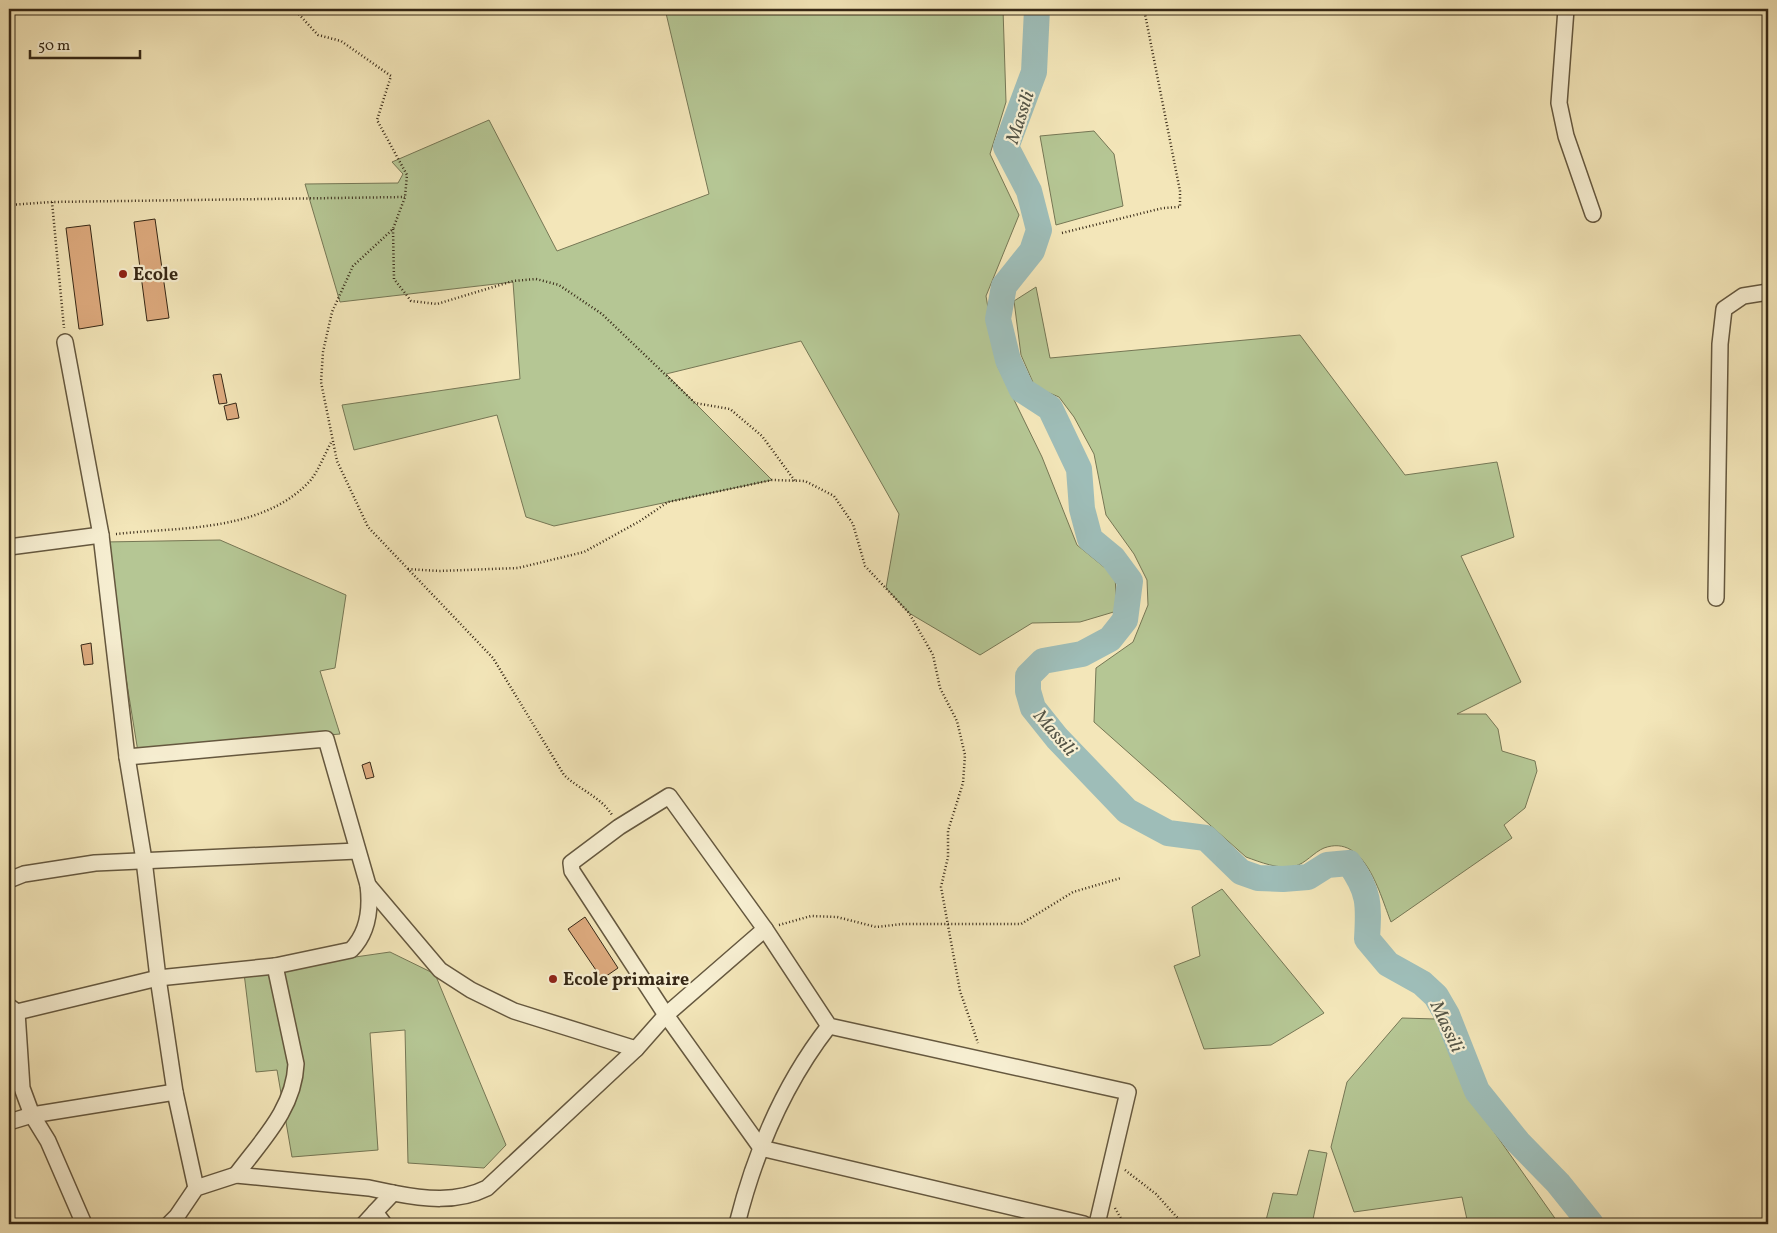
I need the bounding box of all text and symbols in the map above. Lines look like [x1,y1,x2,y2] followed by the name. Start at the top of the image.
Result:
[30,28,140,60] scale bar
[38,36,70,57] text: 50 m
[1000,88,1042,148] water label: Massili
[133,263,178,288] place label: Ecole
[117,268,129,280] marker: Ecole
[1026,704,1082,762] water label: Massili
[563,968,689,993] place label: Ecole primaire
[547,973,559,985] marker: Ecole primaire
[1423,996,1469,1057] water label: Massili

